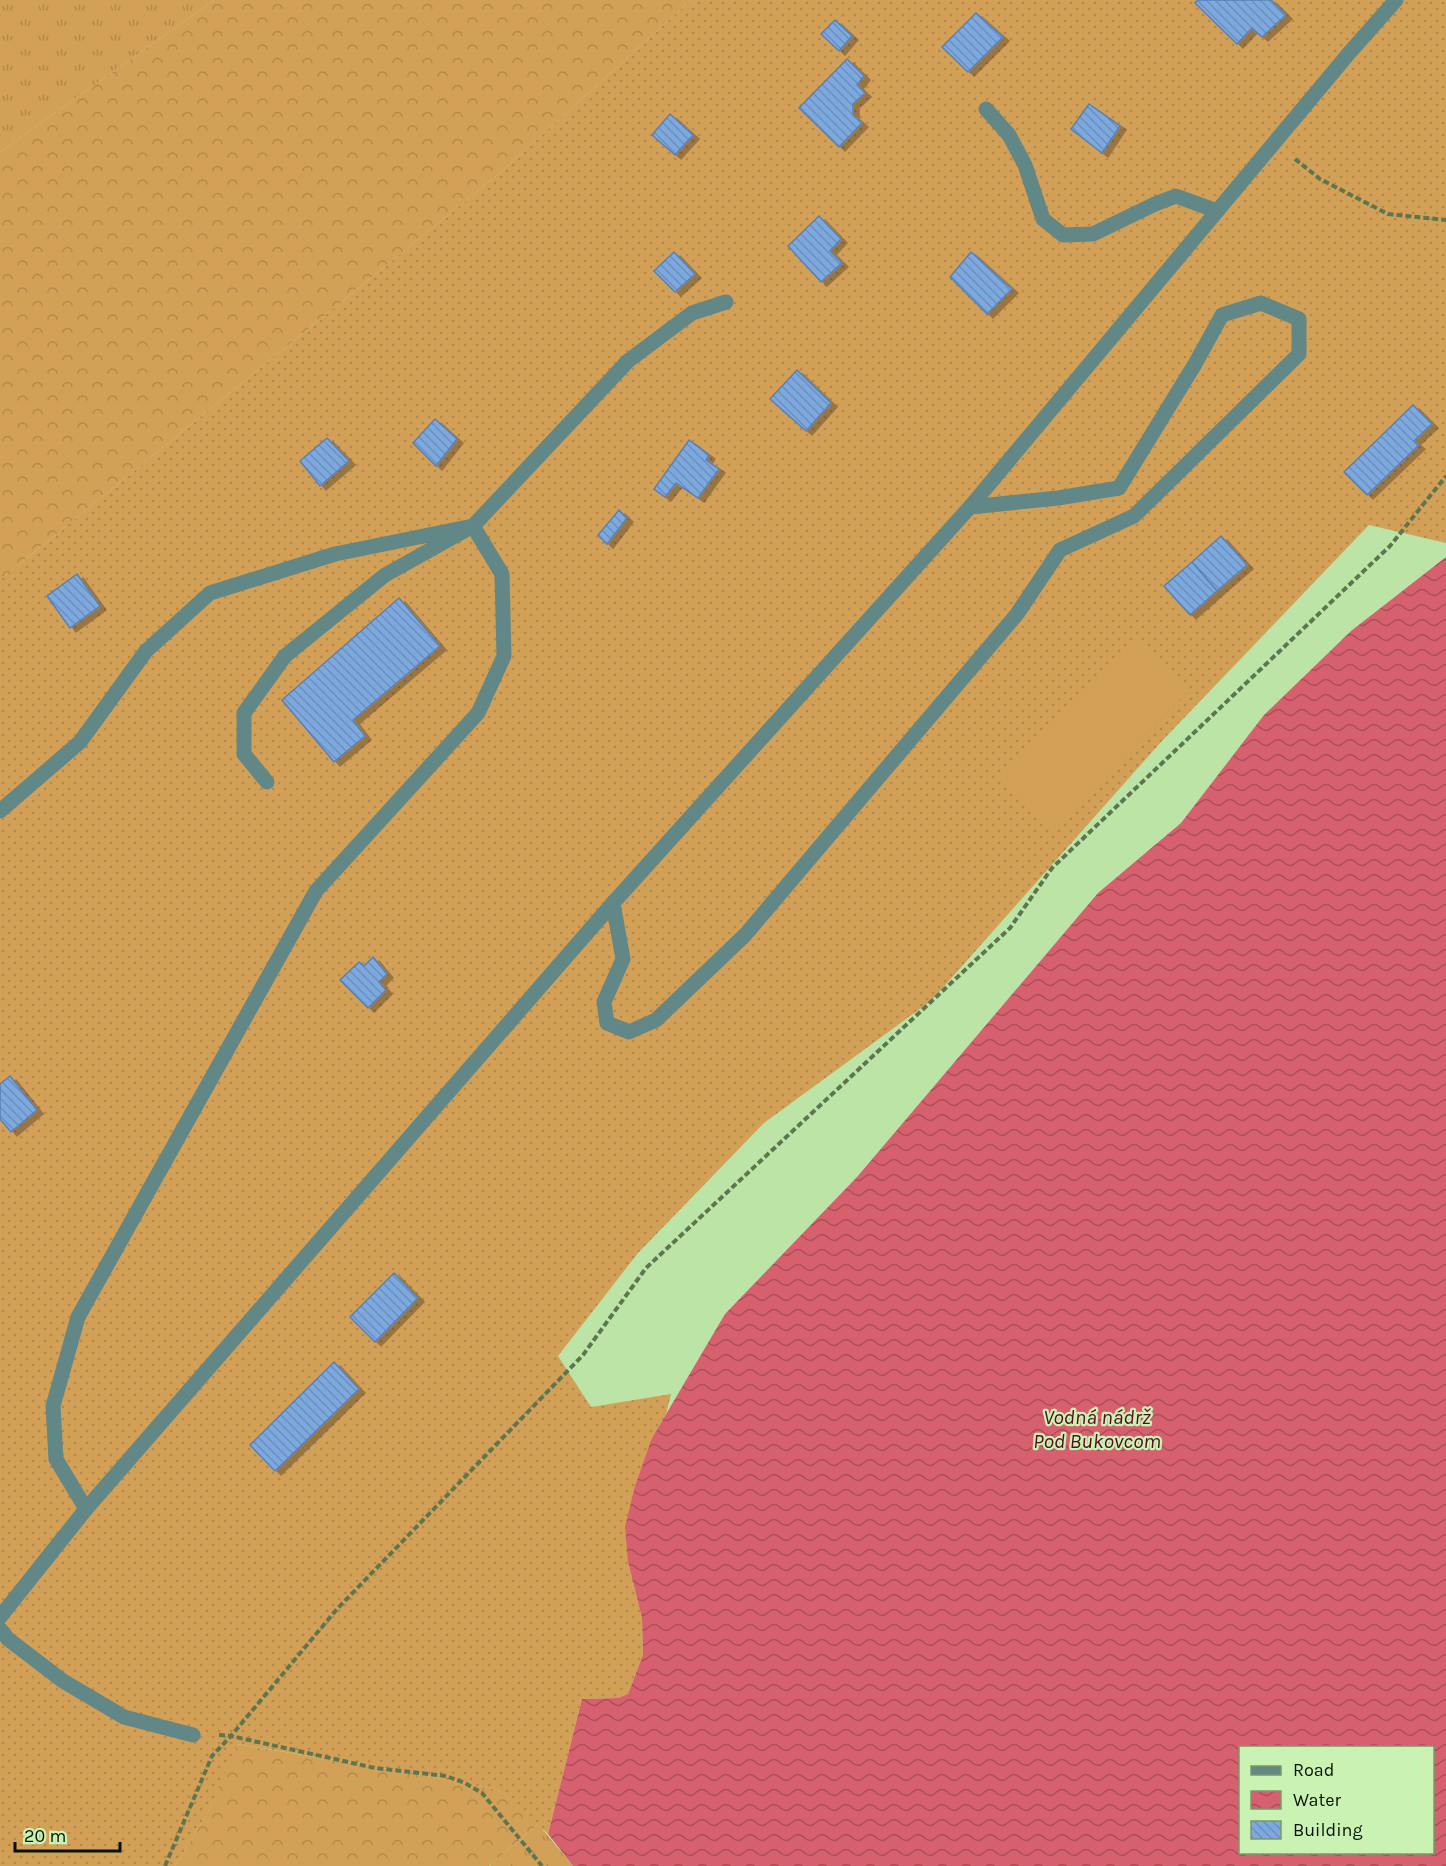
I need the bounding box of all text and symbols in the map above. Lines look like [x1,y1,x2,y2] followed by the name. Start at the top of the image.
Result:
[1033,1405,1161,1453] water label: Vodná nádrž Pod Bukovcom
[1239,1746,1434,1854] legend
[1293,1759,1334,1781] text: Road
[1293,1789,1341,1811] text: Water
[15,1815,120,1853] scale bar
[1293,1819,1363,1841] text: Building
[24,1825,66,1847] text: 20 m

